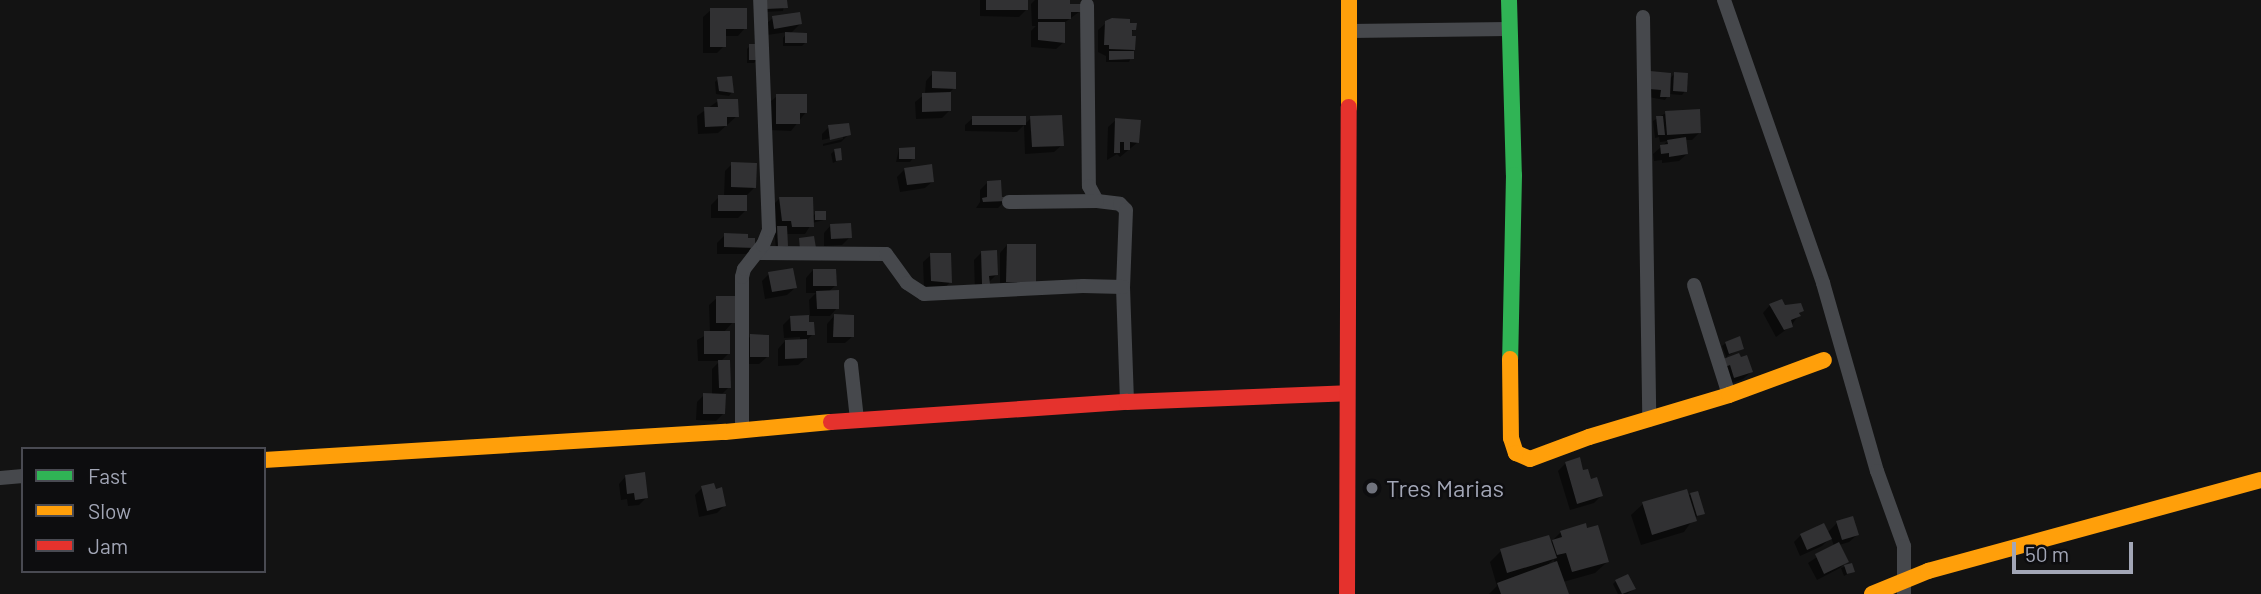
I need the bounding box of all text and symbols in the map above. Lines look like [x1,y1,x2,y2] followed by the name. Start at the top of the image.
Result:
[21,447,266,573] legend
[88,463,128,488] text: Fast
[1386,474,1504,502] place label: Tres Marias
[1364,480,1380,496] marker: Tres Marias
[88,498,131,523] text: Slow
[2016,528,2137,572] scale bar
[88,533,128,558] text: Jam
[2025,541,2069,566] text: 50 m

